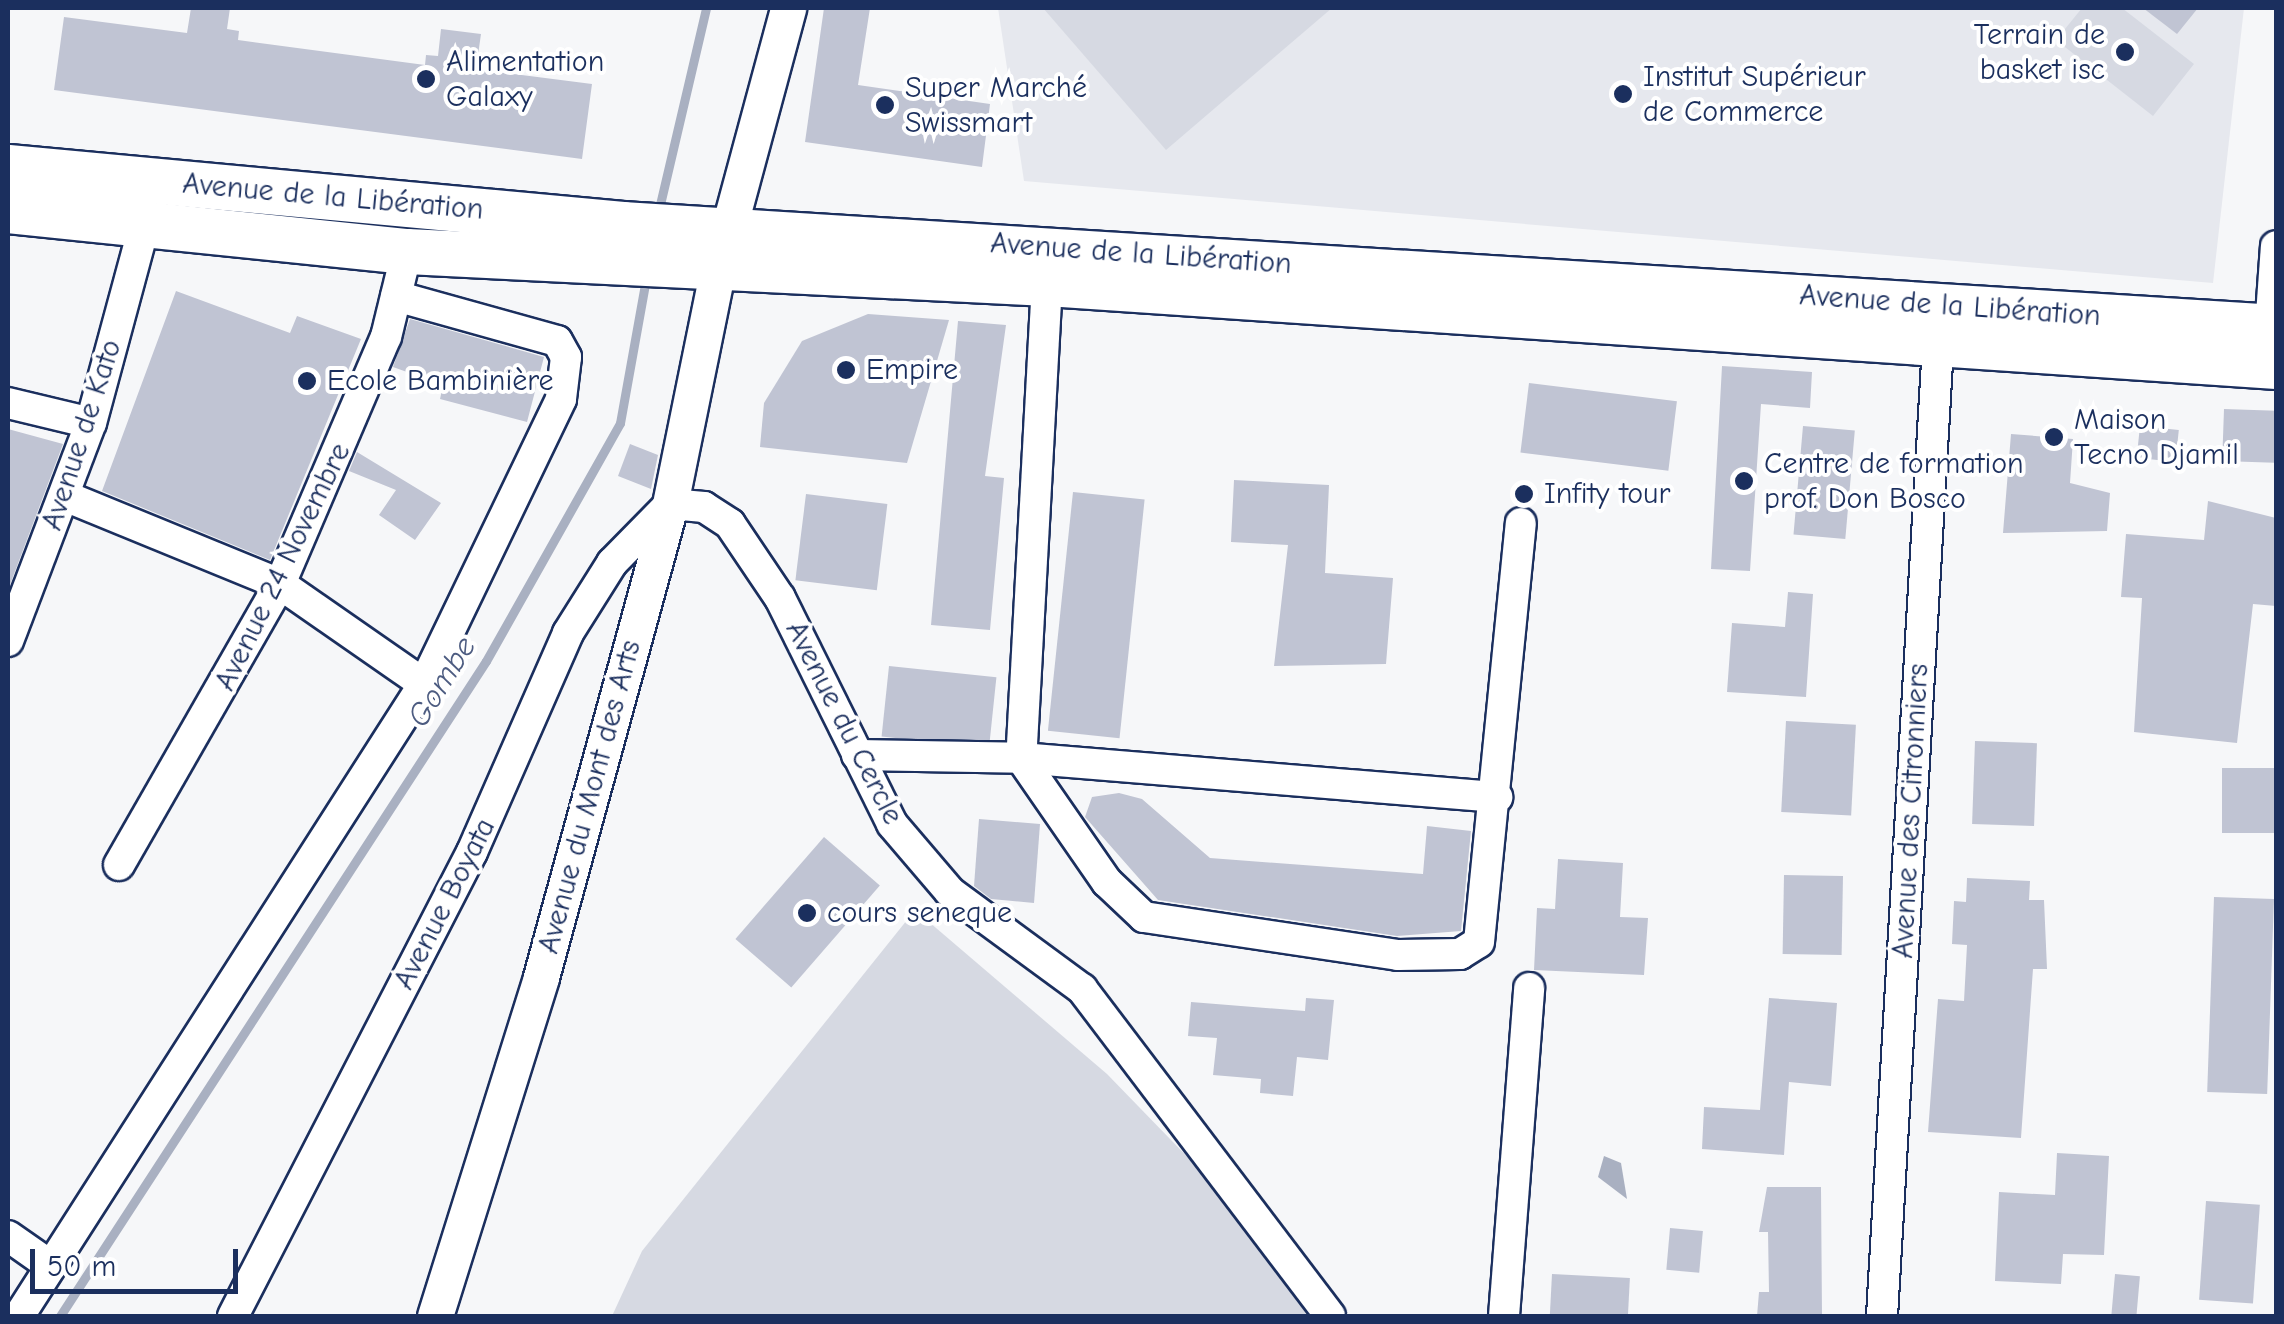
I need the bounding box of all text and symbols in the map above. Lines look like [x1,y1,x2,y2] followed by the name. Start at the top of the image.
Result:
[1974,17,2105,88] place label: Terrain de basket isc
[2114,41,2136,63] marker: Terrain de basket isc
[446,44,604,114] place label: Alimentation Galaxy
[1643,59,1866,130] place label: Institut Supérieur de Commerce
[415,68,437,90] marker: Alimentation Galaxy
[905,70,1087,140] place label: Super Marché Swissmart
[1612,83,1634,105] marker: Institut Supérieur de Commerce
[874,94,896,116] marker: Super Marché Swissmart
[181,166,485,228] street label: Avenue de la Libération
[989,226,1293,282] street label: Avenue de la Libération
[1798,278,2102,334] street label: Avenue de la Libération
[34,335,130,535] street label: Avenue de Kato
[866,352,958,388] place label: Empire
[835,359,857,381] marker: Empire
[327,363,554,399] place label: Ecole Bambinière
[296,370,318,392] marker: Ecole Bambinière
[2074,402,2239,472] place label: Maison Tecno Djamil
[2043,426,2065,448] marker: Maison Tecno Djamil
[207,437,359,697] street label: Avenue 24 Novembre
[1764,446,2024,516] place label: Centre de formation prof. Don Bosco
[1733,470,1755,492] marker: Centre de formation prof. Don Bosco
[1544,476,1670,512] place label: Infity tour
[1513,483,1535,505] marker: Infity tour
[777,615,911,831] street label: Avenue du Cercle
[399,630,485,734] water label: Gombe
[531,637,649,957] street label: Avenue du Mont des Arts
[1885,663,1937,959] street label: Avenue des Citronniers
[386,812,504,996] street label: Avenue Boyata
[827,895,1012,931] place label: cours seneque
[796,902,818,924] marker: cours seneque
[35,1229,242,1291] scale bar
[47,1249,116,1284] text: 50 m

